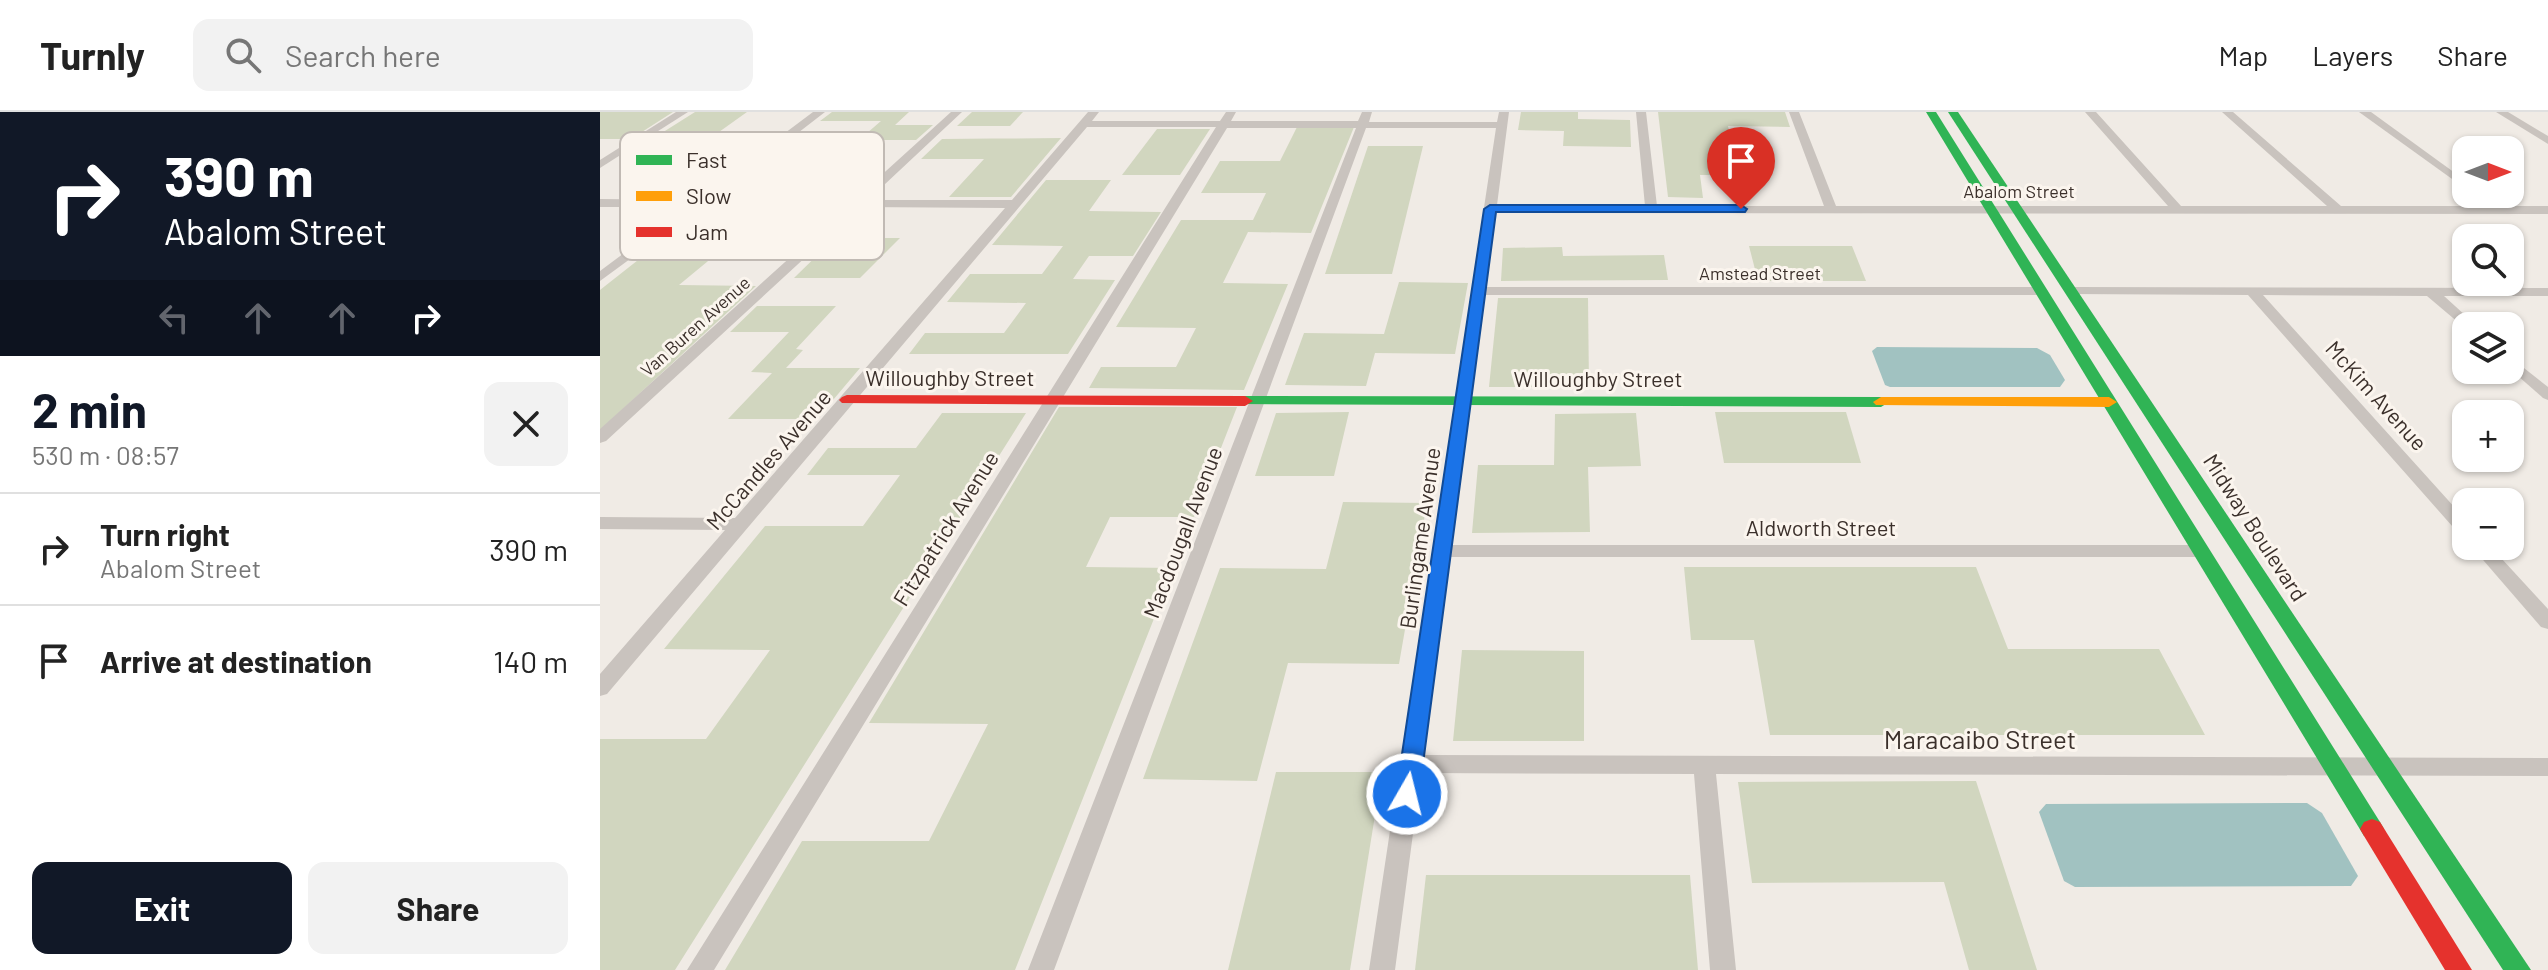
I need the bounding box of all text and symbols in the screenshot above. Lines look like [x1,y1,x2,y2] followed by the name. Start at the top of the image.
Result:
[193,19,753,91] search box
[40,32,145,78] text: Turnly
[221,33,265,77] icon: search
[285,37,441,73] text: Search here
[2218,38,2268,72] text: Map
[2312,38,2393,72] text: Layers
[2437,38,2508,72] text: Share
[1707,127,1775,209] pin
[620,132,884,260] legend
[2452,136,2524,208] north arrow
[2452,136,2524,560] map controls
[1719,139,1763,183] icon: arrive
[164,141,314,208] text: 390 m
[32,144,136,248] icon: right
[686,146,728,172] text: Fast
[1963,180,2075,202] street label: Abalom Street
[686,182,731,208] text: Slow
[164,209,387,252] text: Abalom Street
[686,218,728,244] text: Jam
[2452,224,2524,296] button: search
[1699,262,1821,284] street label: Amstead Street
[636,271,754,381] street label: Van Buren Avenue
[152,296,196,340] icon: left
[236,296,280,340] icon: ahead
[320,296,364,340] icon: ahead
[404,296,448,340] icon: right
[2452,312,2524,384] button: layers
[2321,335,2433,455] street label: McKim Avenue
[866,364,1034,390] street label: Willoughby Street
[1514,365,1682,391] street label: Willoughby Street
[32,380,147,438] text: 2 min
[484,382,568,466] button: close
[700,384,836,534] street label: McCandles Avenue
[2452,400,2524,472] button: +
[32,439,179,470] text: 530 m · 08:57
[1137,443,1227,621] street label: Macdougall Avenue
[887,446,1003,610] street label: Fitzpatrick Avenue
[1393,446,1445,630] street label: Burlingame Avenue
[2199,449,2313,605] street label: Midway Boulevard
[2452,488,2524,560] button: −
[1746,514,1896,540] street label: Aldworth Street
[100,516,230,552] text: Turn right
[32,527,76,571] icon: right
[489,531,568,567] text: 390 m
[100,552,261,583] text: Abalom Street
[32,639,76,683] icon: arrive
[100,643,372,679] text: Arrive at destination
[493,643,568,679] text: 140 m
[1884,723,2076,754] street label: Maracaibo Street
[1365,752,1449,836] position arrow
[32,862,292,954] button: Exit
[308,862,568,954] button: Share

